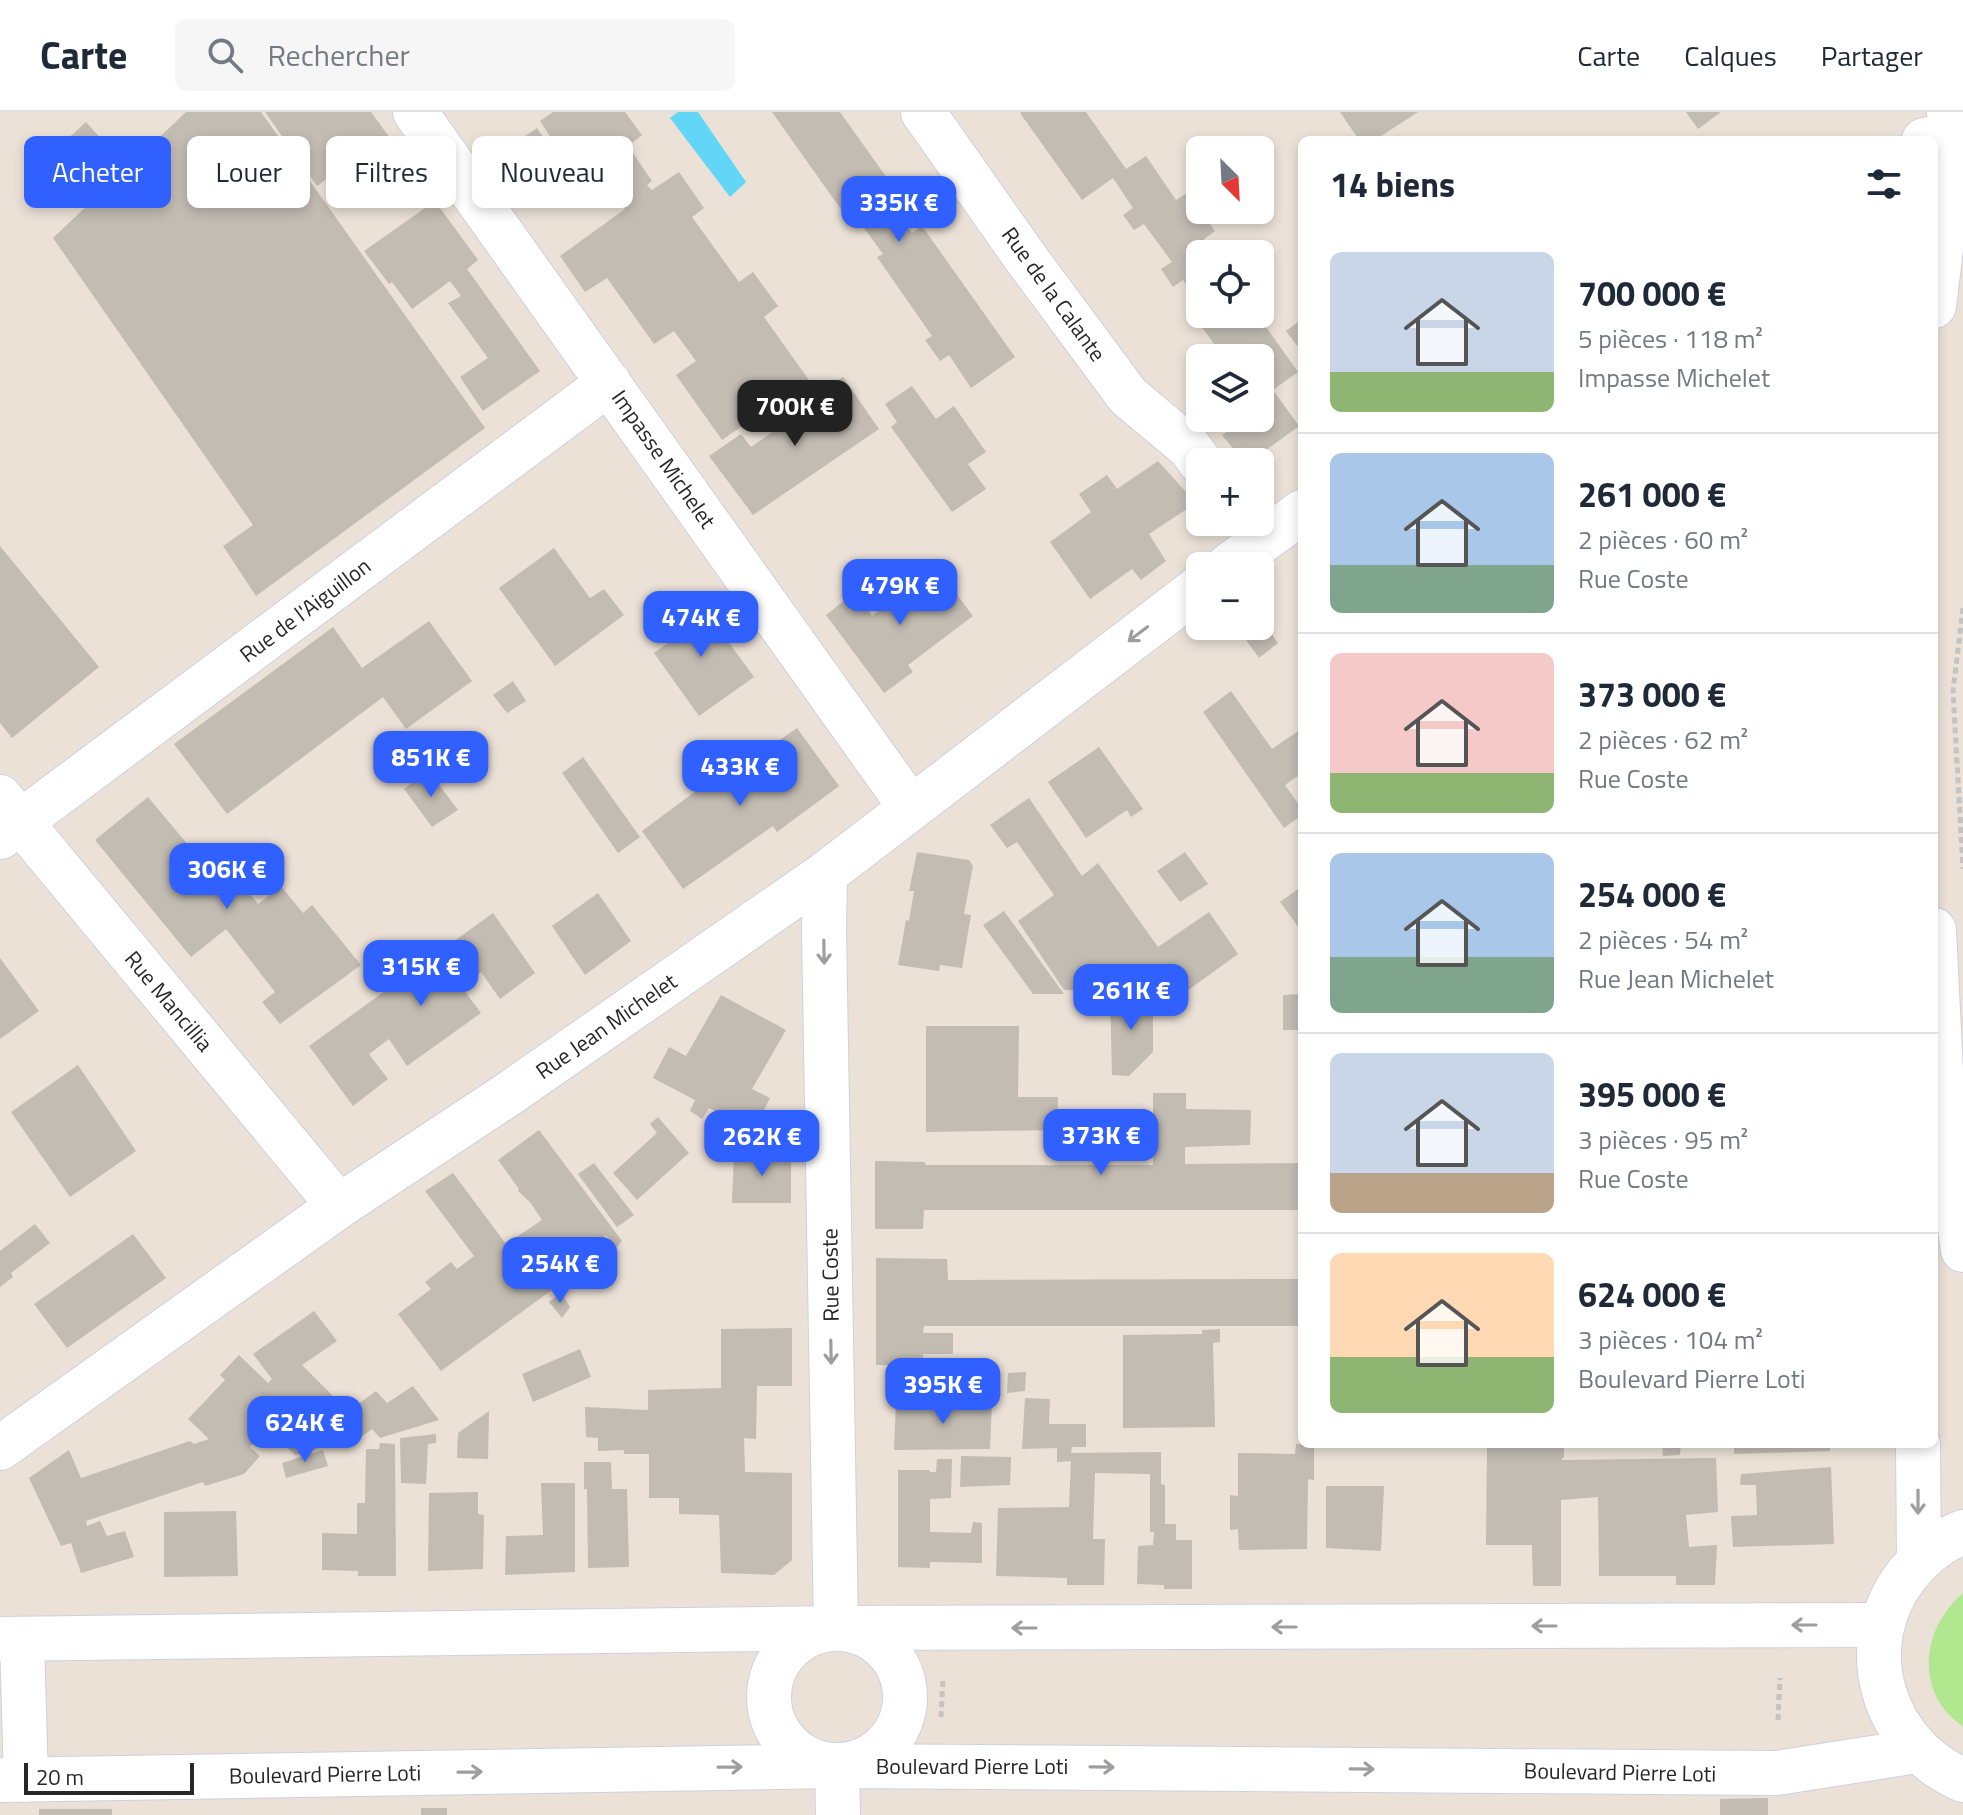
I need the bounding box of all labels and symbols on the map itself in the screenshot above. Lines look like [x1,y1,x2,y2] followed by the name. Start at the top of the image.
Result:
[1186,136,1274,224] north arrow
[834,176,964,244] pin: 335K €
[993,220,1115,368] street label: Rue de la Calante
[730,380,860,448] pin: 700K €
[603,383,725,536] street label: Impasse Michelet
[232,549,378,671] street label: Rue de l'Aiguillon
[835,559,965,627] pin: 479K €
[636,591,766,659] pin: 474K €
[1128,625,1149,642] one-way arrow
[366,731,496,799] pin: 851K €
[675,740,805,808] pin: 433K €
[162,843,292,911] pin: 306K €
[816,938,832,965] one-way arrow
[356,940,486,1008] pin: 315K €
[116,943,222,1059] street label: Rue Mancillia
[528,964,684,1087] street label: Rue Jean Michelet
[1066,964,1196,1032] pin: 261K €
[1036,1109,1166,1177] pin: 373K €
[697,1110,827,1178] pin: 262K €
[812,1228,848,1322] street label: Rue Coste
[495,1237,625,1305] pin: 254K €
[823,1338,839,1365] one-way arrow
[878,1358,1008,1426] pin: 395K €
[240,1396,370,1464] pin: 624K €
[1910,1488,1926,1515] one-way arrow
[1791,1617,1818,1633] one-way arrow
[1531,1618,1558,1634] one-way arrow
[1271,1619,1298,1635] one-way arrow
[1011,1620,1038,1636] one-way arrow
[876,1749,1068,1783] street label: Boulevard Pierre Loti
[1523,1753,1717,1791] street label: Boulevard Pierre Loti
[228,1755,422,1793] street label: Boulevard Pierre Loti
[24,1759,194,1795] scale bar
[716,1759,743,1775] one-way arrow
[1088,1759,1115,1775] one-way arrow
[1348,1762,1375,1777] one-way arrow
[456,1764,483,1779] one-way arrow

